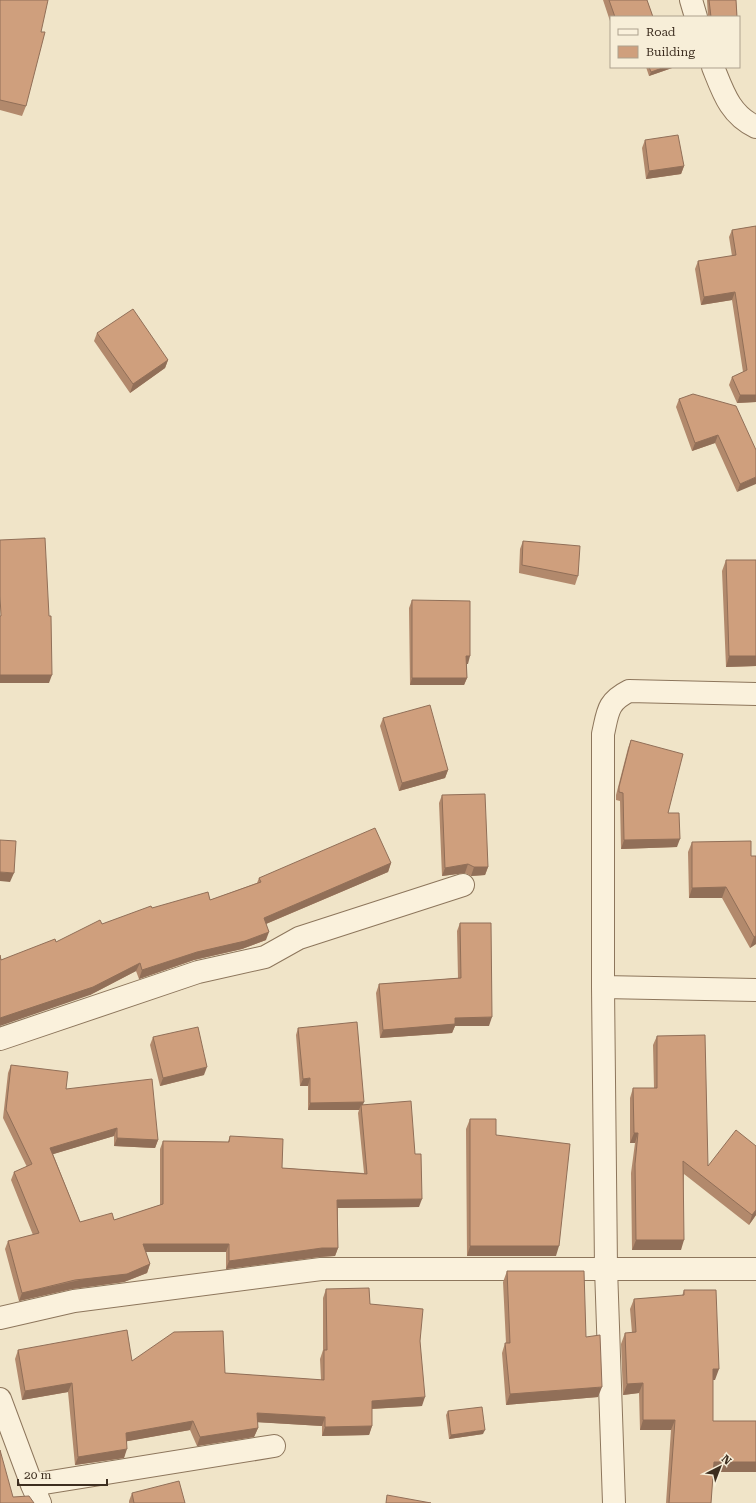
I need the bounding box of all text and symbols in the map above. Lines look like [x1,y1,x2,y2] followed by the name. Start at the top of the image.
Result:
[610,16,740,68] legend
[646,25,676,39] text: Road
[646,45,695,59] text: Building
[700,1447,740,1487] north arrow
[719,1452,734,1468] text: N
[18,1461,107,1487] scale bar
[24,1468,51,1482] text: 20 m

